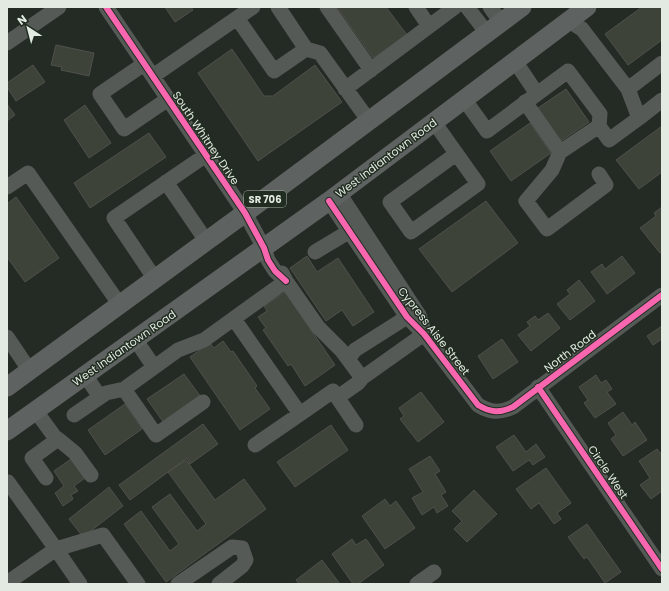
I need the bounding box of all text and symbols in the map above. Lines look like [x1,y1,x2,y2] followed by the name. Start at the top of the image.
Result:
[8,8,48,48] north arrow
[14,11,30,29] text: N
[169,88,243,188] street label: South Whitney Drive
[332,115,440,201] street label: West Indiantown Road
[244,191,286,207] road number: SR 706
[394,284,474,378] street label: Cypress Aisle Street
[69,306,179,390] street label: West Indiantown Road
[541,326,599,376] street label: North Road
[584,442,632,502] street label: Circle West

